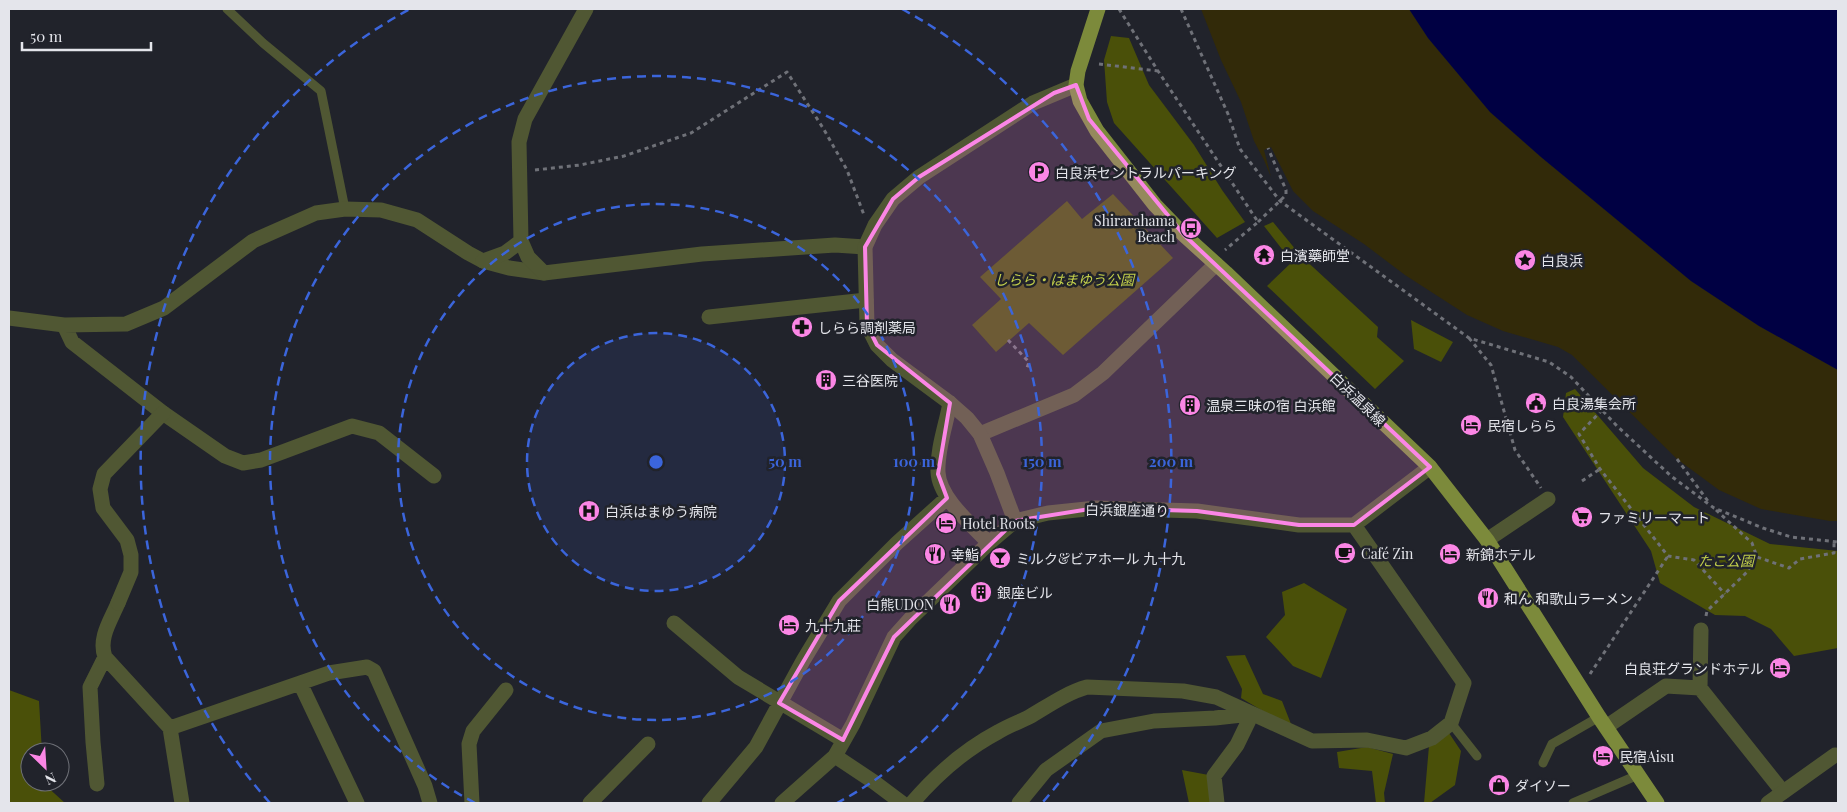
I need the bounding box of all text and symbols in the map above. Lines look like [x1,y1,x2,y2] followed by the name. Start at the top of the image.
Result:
[22,20,151,52] scale bar
[30,26,63,46] text: 50 m
[1027,160,1051,184] parking icon: 白良浜セントラルパーキング
[1055,163,1237,182] place label: 白良浜セントラルパーキング
[1094,211,1176,246] place label: Shirarahama Beach
[1179,216,1203,240] bus stop icon: Shirarahama Beach
[1252,243,1276,267] temple icon: 白濱藥師堂
[1280,246,1350,265] place label: 白濱藥師堂
[1513,248,1537,272] place icon: 白良浜
[1541,251,1583,270] place label: 白良浜
[994,270,1136,289] park label: しらら・はまゆう公園
[790,315,814,339] pharmacy icon: しらら調剤薬局
[818,318,916,337] place label: しらら調剤薬局
[814,368,838,392] building icon: 三谷医院
[1326,368,1390,430] street label: 白浜温泉線
[842,371,898,390] place label: 三谷医院
[1524,391,1548,415] public building icon: 白良湯集会所
[1178,393,1202,417] building icon: 温泉三昧の宿 白浜館
[1552,394,1636,413] place label: 白良湯集会所
[1206,396,1336,415] place label: 温泉三昧の宿 白浜館
[1459,413,1483,437] hotel icon: 民宿しらら
[1487,416,1557,435] place label: 民宿しらら
[768,451,802,471] text: 50 m
[893,451,936,471] text: 100 m
[1022,451,1062,471] text: 150 m
[1149,451,1194,471] text: 200 m
[647,453,665,471] centre of rings
[577,499,601,523] hospital icon: 白浜はまゆう病院
[1085,500,1169,520] street label: 白浜銀座通り
[605,502,717,521] place label: 白浜はまゆう病院
[1570,505,1594,529] supermarket icon: ファミリーマート
[1598,508,1710,527] place label: ファミリーマート
[934,511,958,535] hotel icon: Hotel Roots
[962,514,1035,533] place label: Hotel Roots
[1333,541,1357,565] cafe icon: Café Zin
[923,542,947,566] restaurant icon: 幸鮨
[1438,542,1462,566] hotel icon: 新錦ホテル
[1361,544,1414,563] place label: Café Zin
[951,545,979,564] place label: 幸鮨
[1466,545,1536,564] place label: 新錦ホテル
[988,546,1012,570] bar icon: ミルク&ビアホール 九十九
[1016,549,1185,568] place label: ミルク&ビアホール 九十九
[1698,551,1756,570] park label: たこ公園
[969,580,993,604] building icon: 銀座ビル
[997,583,1053,602] place label: 銀座ビル
[1476,586,1500,610] restaurant icon: 和ん 和歌山ラーメン
[1504,589,1633,608] place label: 和ん 和歌山ラーメン
[938,592,962,616] restaurant icon: 白熊UDON
[866,595,934,614] place label: 白熊UDON
[777,613,801,637] hotel icon: 九十九莊
[805,616,861,635] place label: 九十九莊
[1768,656,1792,680] hotel icon: 白良荘グランドホテル
[1624,659,1764,678] place label: 白良荘グランドホテル
[20,742,70,792] north arrow
[1591,744,1615,768] hotel icon: 民宿Aisu
[1619,747,1674,766] place label: 民宿Aisu
[42,768,59,790] text: N
[1487,773,1511,797] shop icon: ダイソー
[1515,776,1571,795] place label: ダイソー

